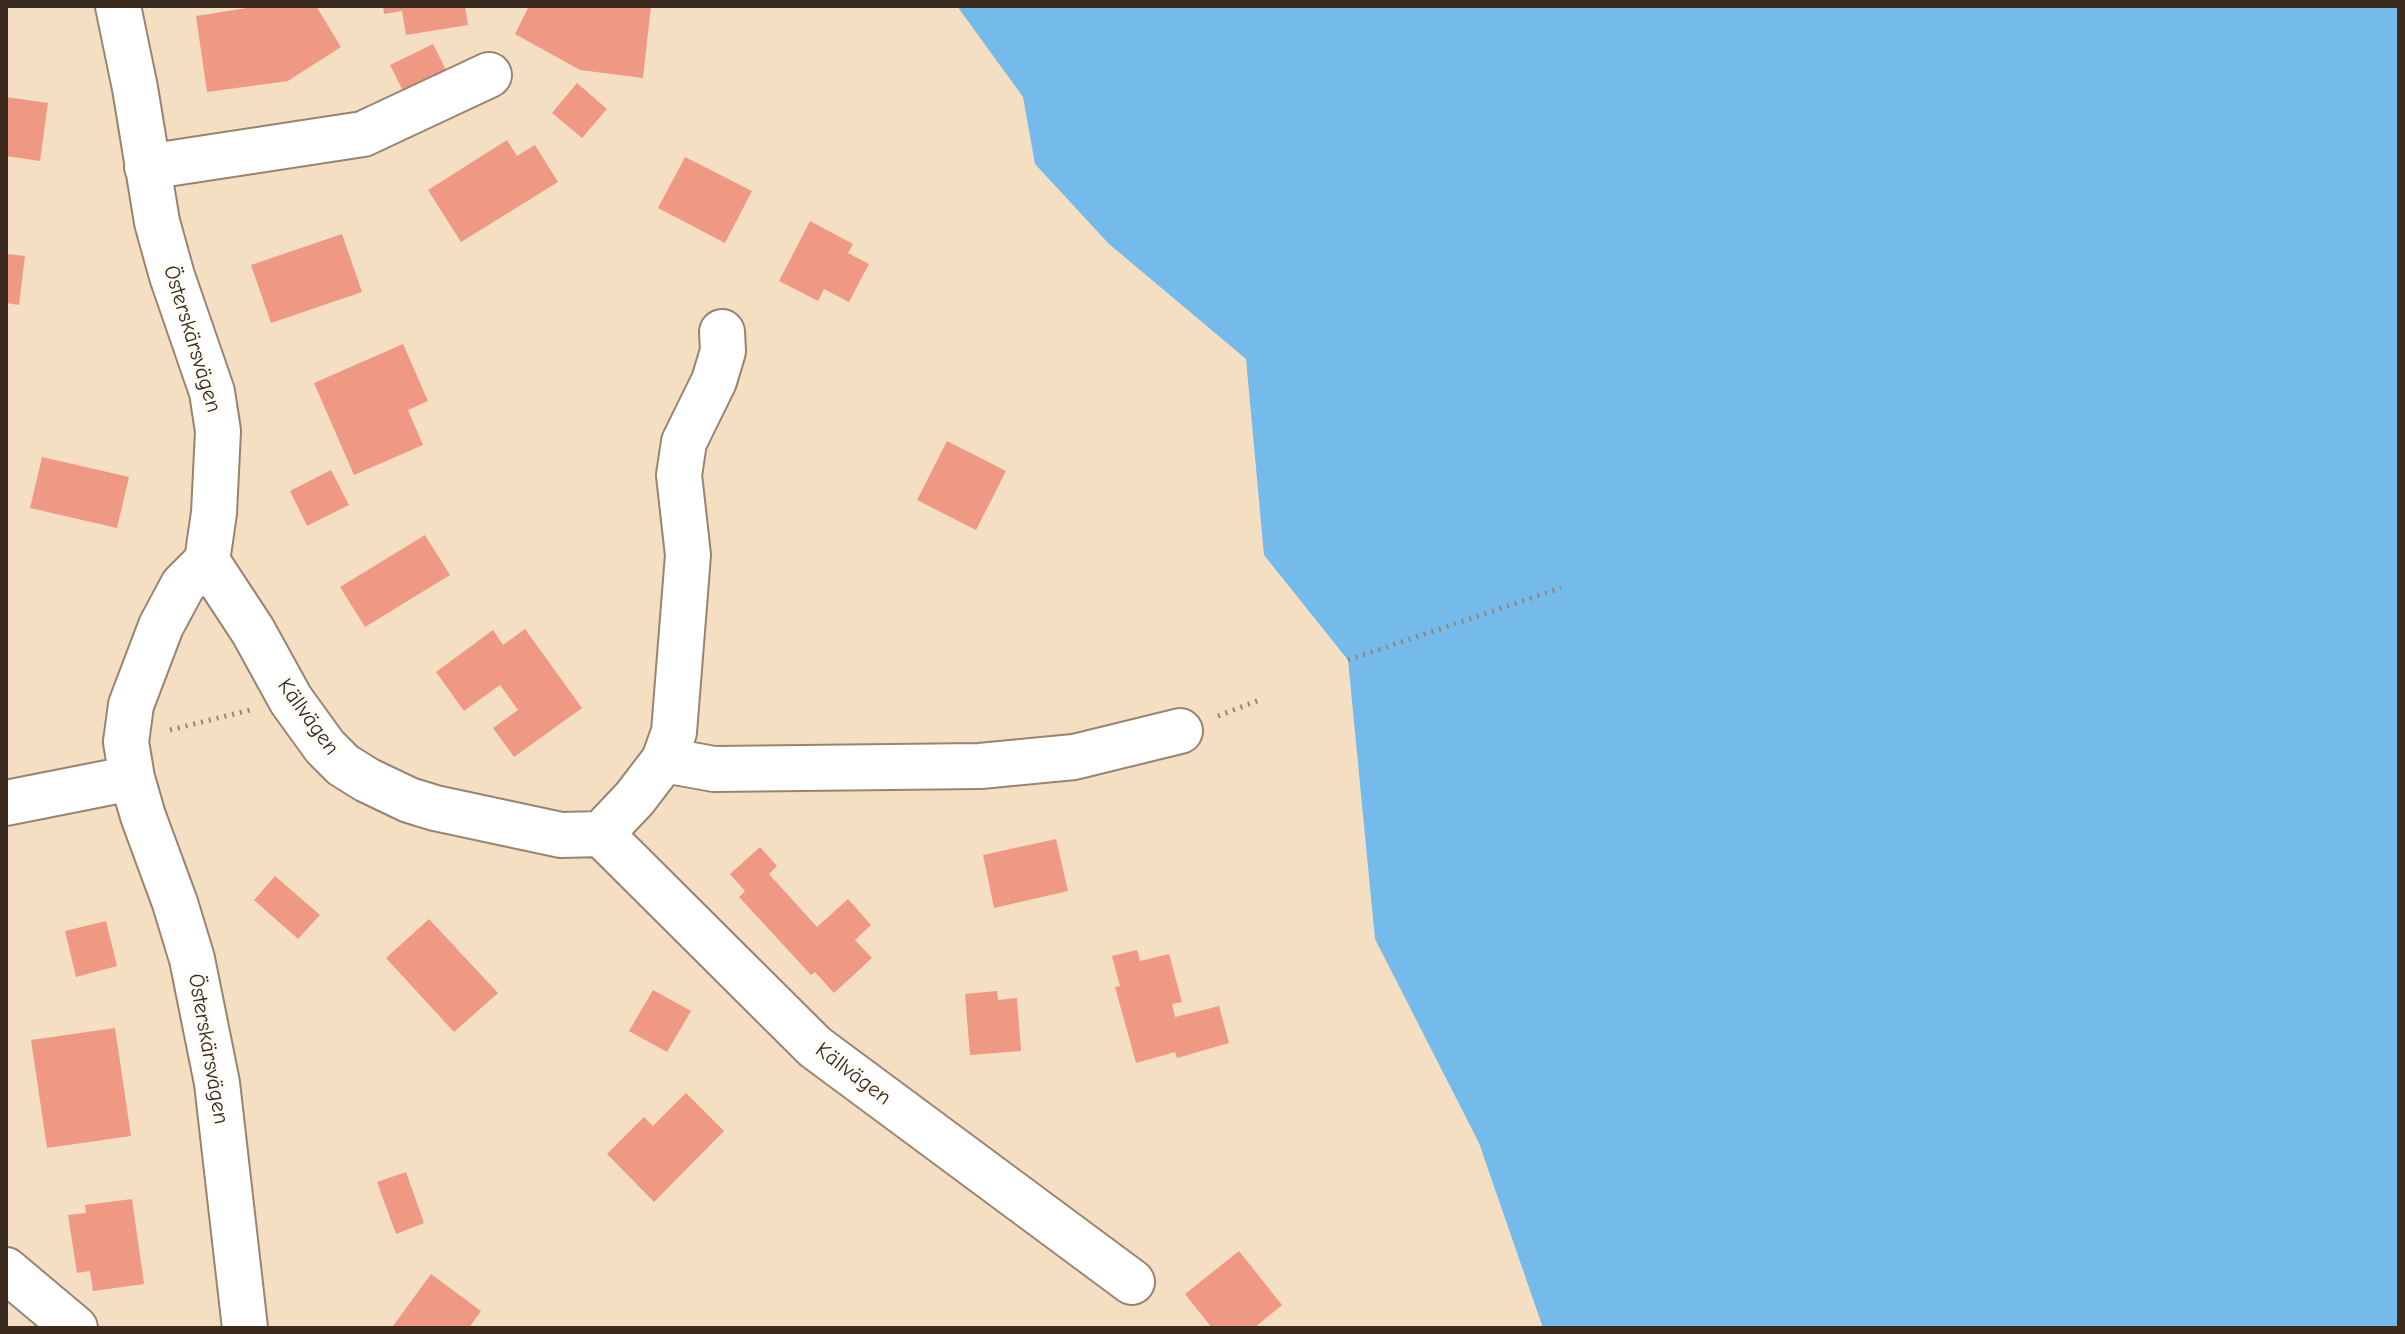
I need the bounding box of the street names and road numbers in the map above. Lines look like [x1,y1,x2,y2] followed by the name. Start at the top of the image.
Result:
[157,262,227,416] street label: Österskärsvägen
[271,674,345,760] street label: Källvägen
[182,972,234,1126] street label: Österskärsvägen
[810,1037,896,1111] street label: Källvägen

